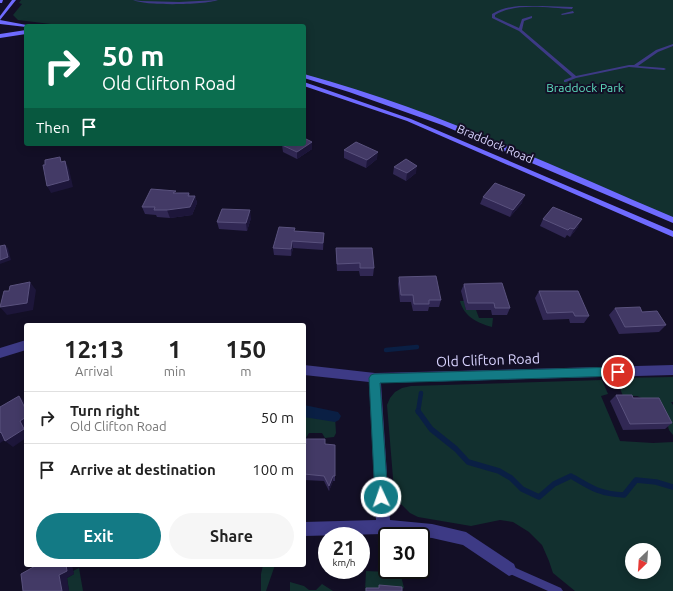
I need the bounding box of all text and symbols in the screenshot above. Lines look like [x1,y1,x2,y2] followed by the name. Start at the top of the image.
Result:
[36,40,88,92] icon: right
[102,40,164,71] text: 50 m
[102,73,236,93] text: Old Clifton Road
[546,81,624,94] park label: Braddock Park
[78,116,100,138] icon: arrive
[36,119,70,136] text: Then
[455,122,535,165] street label: Braddock Road
[64,336,124,363] text: 12:13
[168,336,181,363] text: 1
[226,336,266,363] text: 150
[436,350,540,370] street label: Old Clifton Road
[601,355,635,389] pin
[607,361,629,383] icon: arrive
[75,364,113,378] text: Arrival
[164,364,186,378] text: min
[240,364,251,378] text: m
[70,402,140,419] text: Turn right
[36,407,58,429] icon: right
[261,409,294,426] text: 50 m
[70,419,167,433] text: Old Clifton Road
[36,459,58,481] icon: arrive
[70,461,216,478] text: Arrive at destination
[252,461,294,478] text: 100 m
[360,476,402,518] position arrow
[36,513,161,559] button: Exit
[169,513,294,559] button: Share
[378,527,430,579] speed limit sign: 30
[333,536,355,559] text: 21
[625,543,661,579] north arrow
[625,543,661,579] map controls
[332,557,356,568] text: km/h

